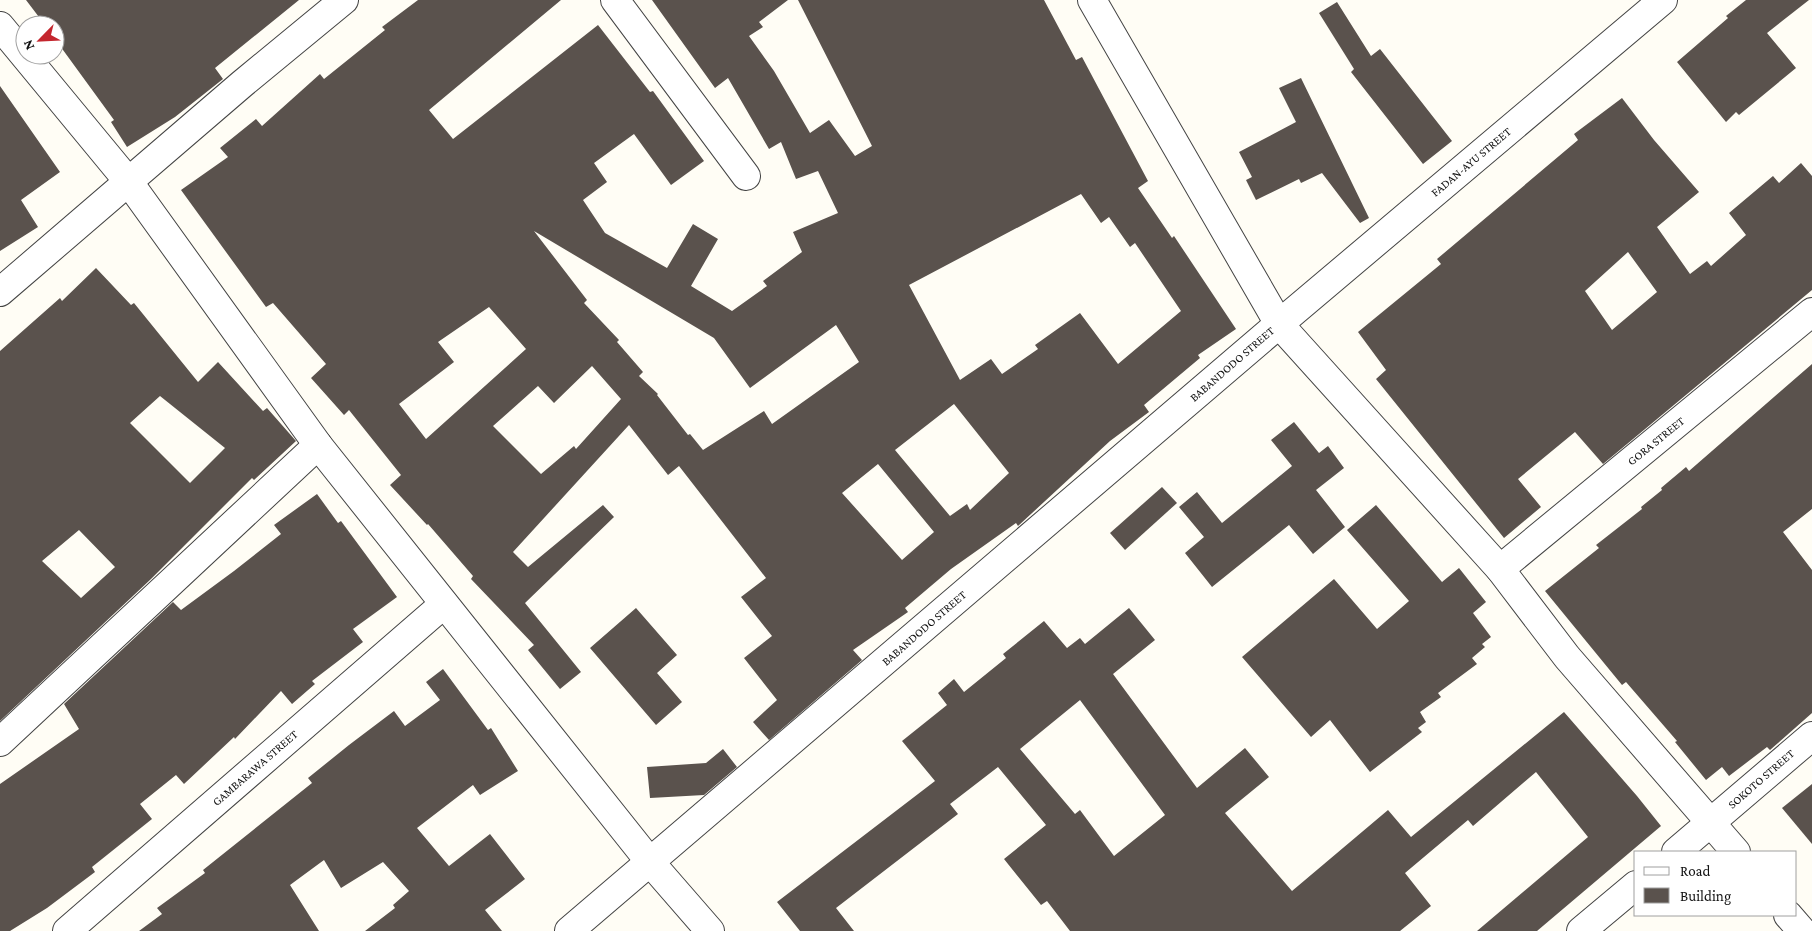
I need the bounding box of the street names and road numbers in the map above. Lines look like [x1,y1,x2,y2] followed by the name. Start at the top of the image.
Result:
[1428,124,1514,200] street label: FADAN-AYU STREET
[1187,323,1277,404] street label: BABANDODO STREET
[1625,413,1688,468] street label: GORA STREET
[879,587,969,668] street label: BABANDODO STREET
[209,727,301,809] street label: GAMBARAWA STREET
[1725,746,1797,812] street label: SOKOTO STREET

